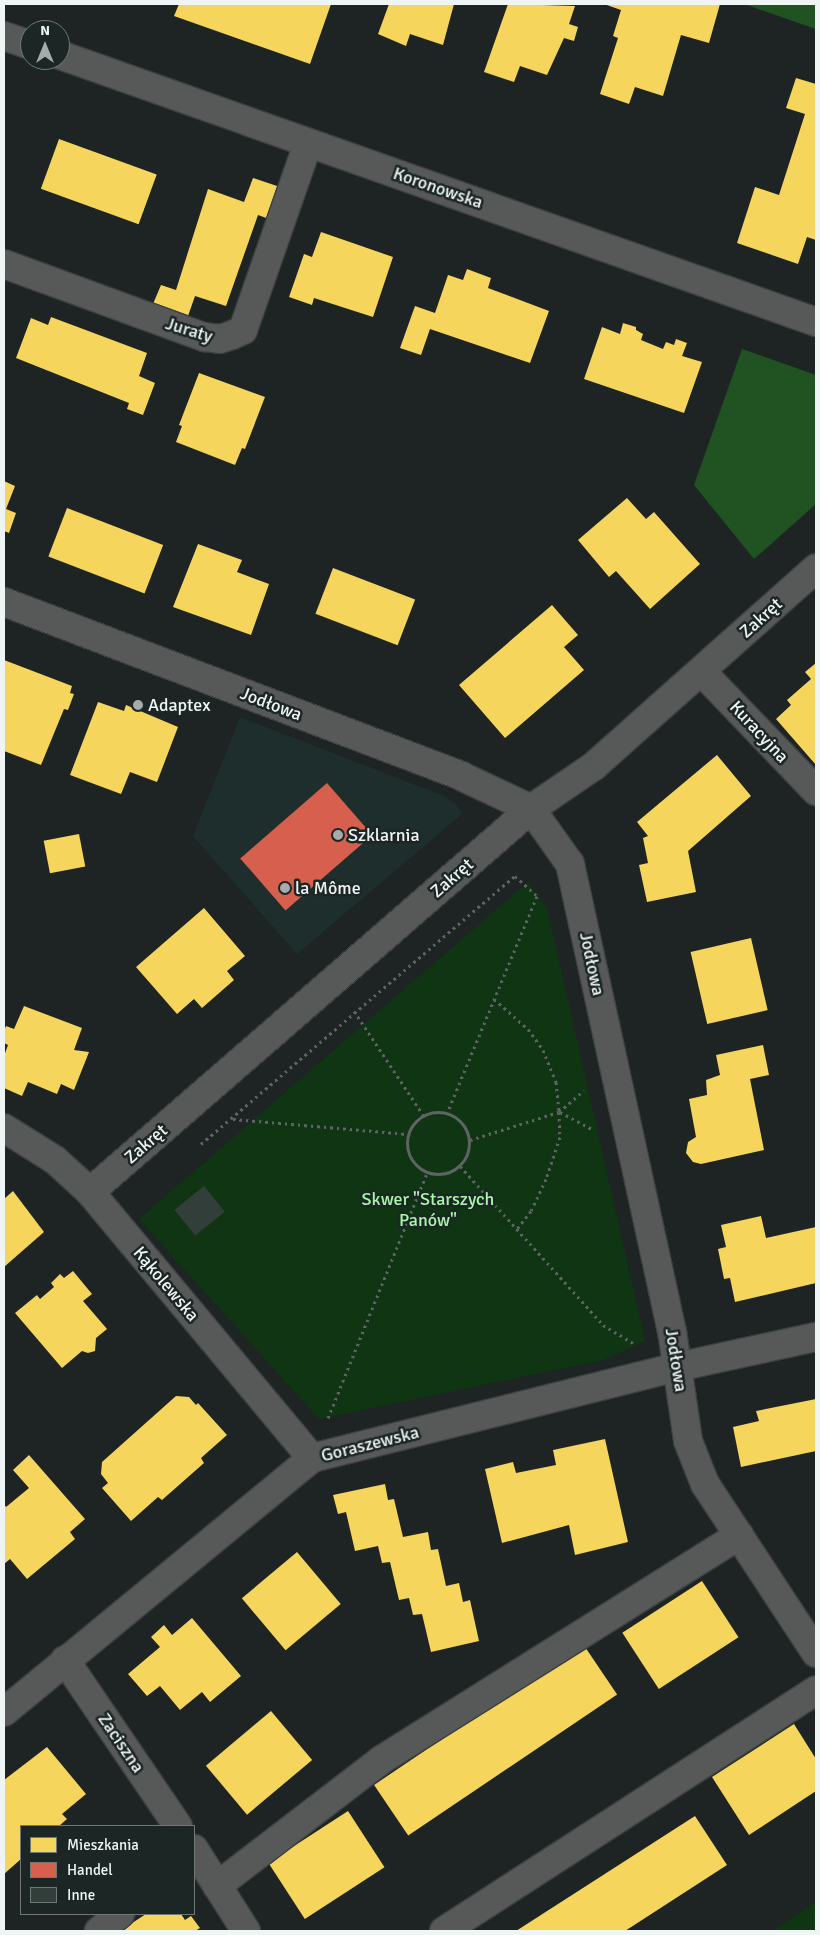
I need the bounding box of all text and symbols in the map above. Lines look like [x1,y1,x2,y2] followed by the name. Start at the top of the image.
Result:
[20,20,70,70] north arrow
[40,22,50,39] text: N
[390,163,486,213] street label: Koronowska
[163,313,215,347] street label: Juraty
[735,593,787,643] street label: Zakręt
[237,682,305,726] street label: Jodłowa
[148,694,211,716] place label: Adaptex
[725,697,793,767] street label: Kuracyjna
[132,699,144,711] marker: Adaptex
[348,824,420,846] place label: Szklarnia
[332,829,344,841] marker: Szklarnia
[426,854,478,902] street label: Zakręt
[295,877,361,899] place label: la Môme
[279,882,291,894] marker: la Môme
[575,930,609,998] street label: Jodłowa
[120,1120,172,1168] street label: Zakręt
[362,1189,494,1232] park label: Skwer "Starszych Panów"
[129,1242,203,1326] street label: Kąkolewska
[660,1327,692,1393] street label: Jodłowa
[319,1421,421,1467] street label: Goraszewska
[93,1709,149,1777] street label: Zaciszna
[20,1825,195,1915] legend
[67,1836,139,1854] text: Mieszkania
[67,1861,113,1879] text: Handel
[67,1886,95,1904] text: Inne

